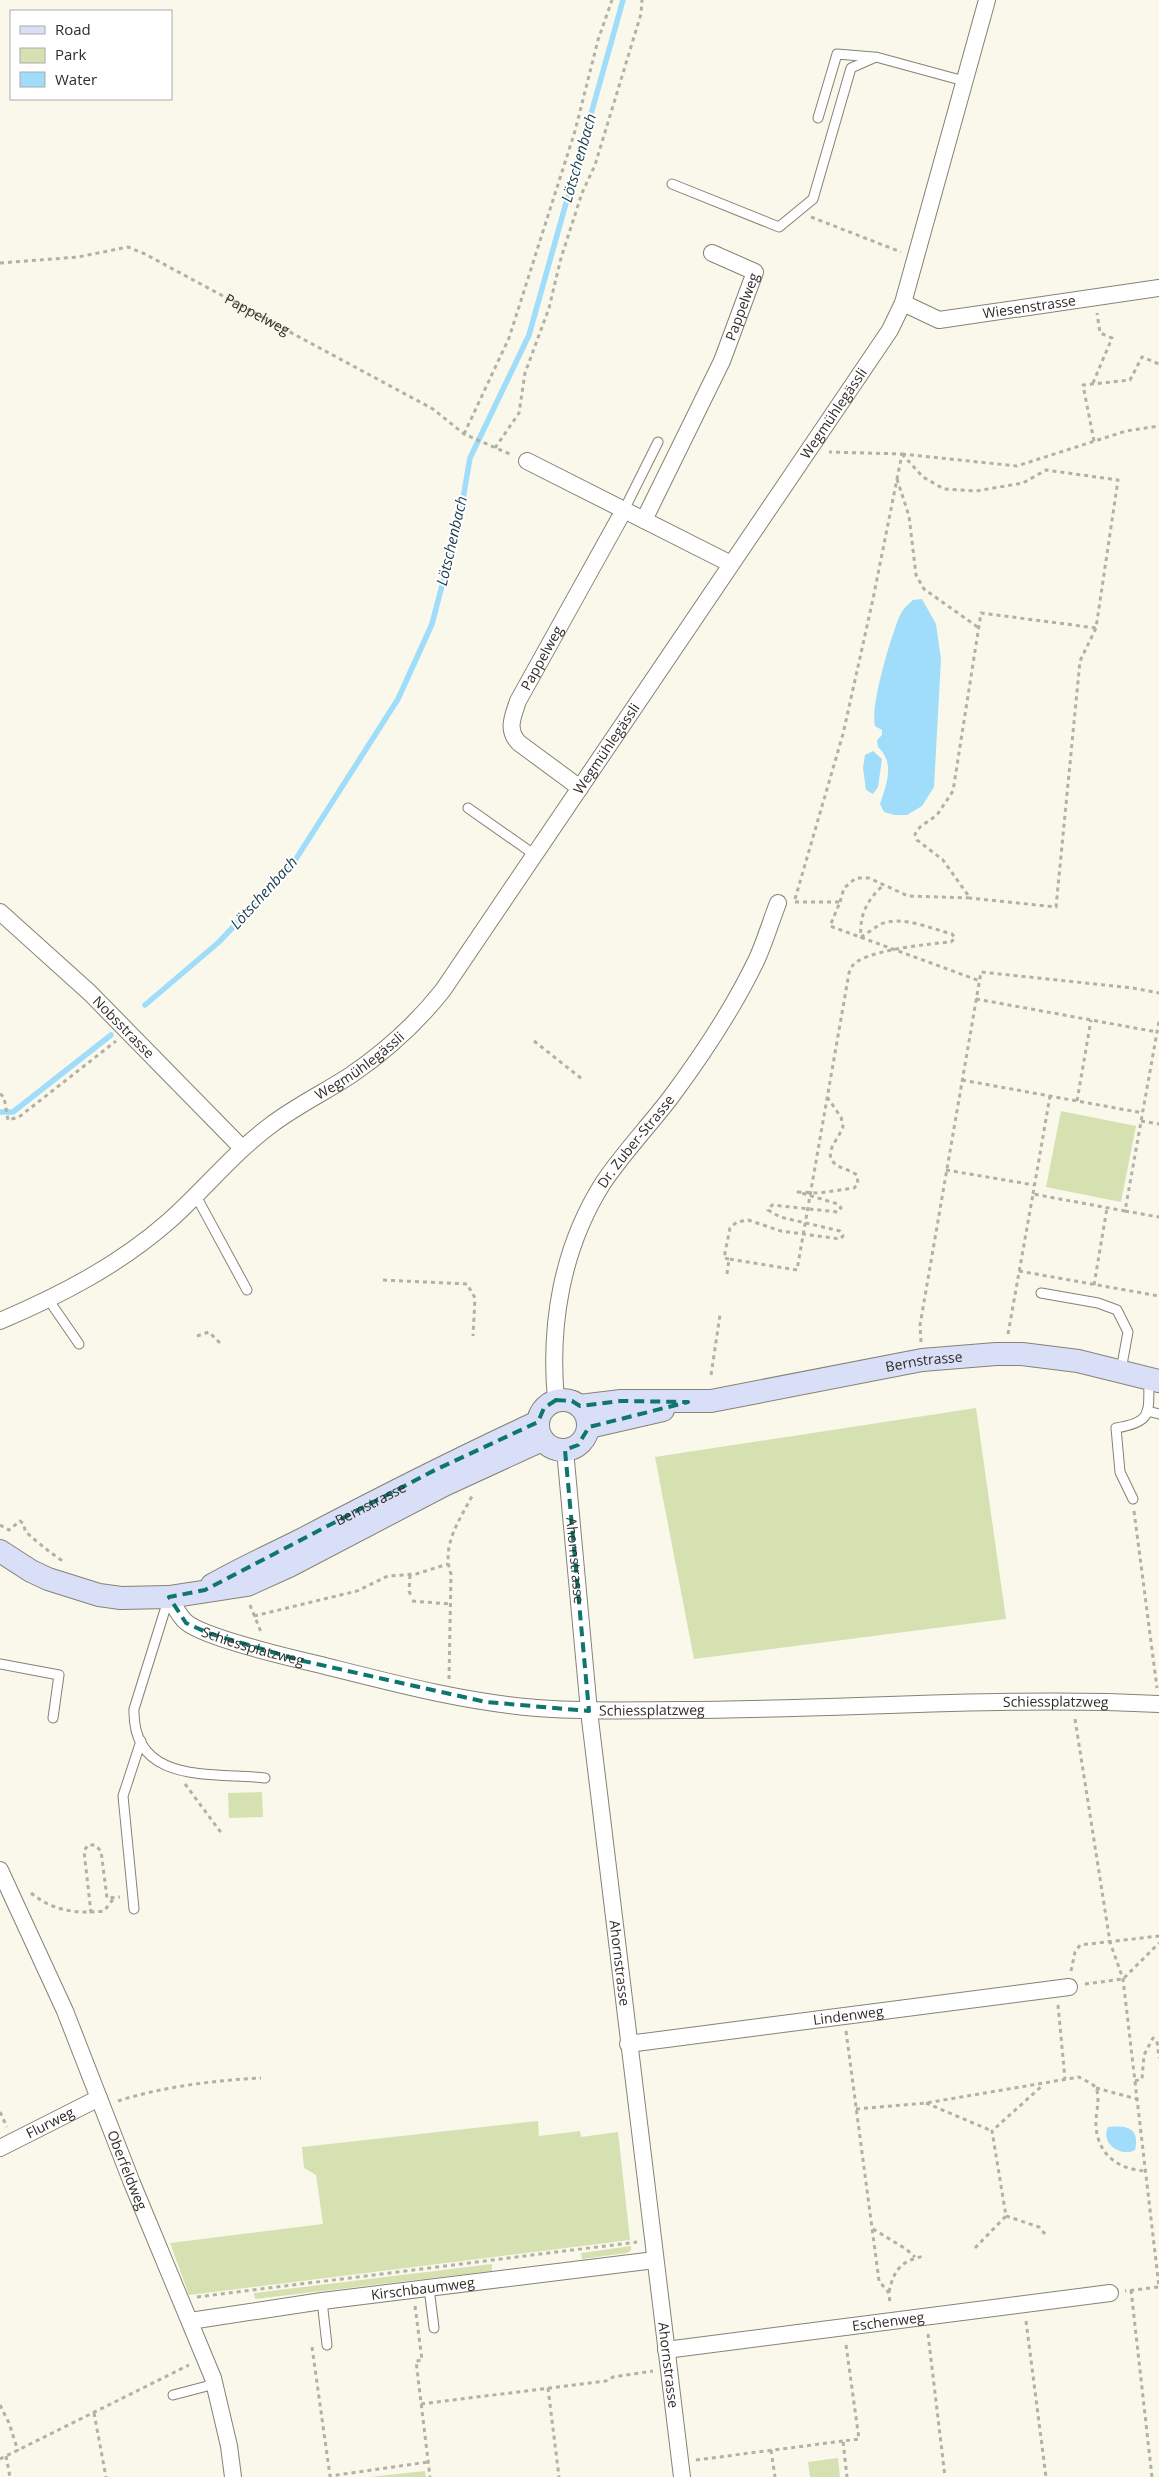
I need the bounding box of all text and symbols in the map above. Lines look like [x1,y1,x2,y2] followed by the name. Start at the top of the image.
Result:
[10,10,172,100] legend
[55,19,91,39] text: Road
[55,44,86,64] text: Park
[55,69,97,89] text: Water
[556,111,600,204] water label: Lötschenbach
[720,270,763,343] street label: Pappelweg
[222,289,294,339] street label: Pappelweg
[981,290,1077,323] street label: Wiesenstrasse
[796,364,871,462] street label: Wegmühlegässli
[431,494,471,587] water label: Lötschenbach
[516,622,567,693] street label: Pappelweg
[569,699,644,797] street label: Wegmühlegässli
[225,852,301,933] water label: Lötschenbach
[89,991,159,1062] street label: Nobsstrasse
[311,1027,408,1104] street label: Wegmühlegässli
[592,1091,678,1191] street label: Dr. Zuber-Strasse
[884,1347,963,1376] street label: Bernstrasse
[332,1477,409,1530] street label: Bernstrasse
[562,1516,589,1605] street label: Ahornstrasse
[199,1622,307,1670] street label: Schiessplatzweg
[1003,1692,1109,1711] street label: Schiessplatzweg
[599,1700,705,1720] street label: Schiessplatzweg
[605,1919,635,2007] street label: Ahornstrasse
[812,2001,885,2029] street label: Lindenweg
[23,2102,77,2142] street label: Flurweg
[103,2127,152,2213] street label: Oberfeldweg
[370,2272,476,2304] street label: Kirschbaumweg
[851,2307,926,2335] street label: Eschenweg
[654,2321,684,2409] street label: Ahornstrasse

